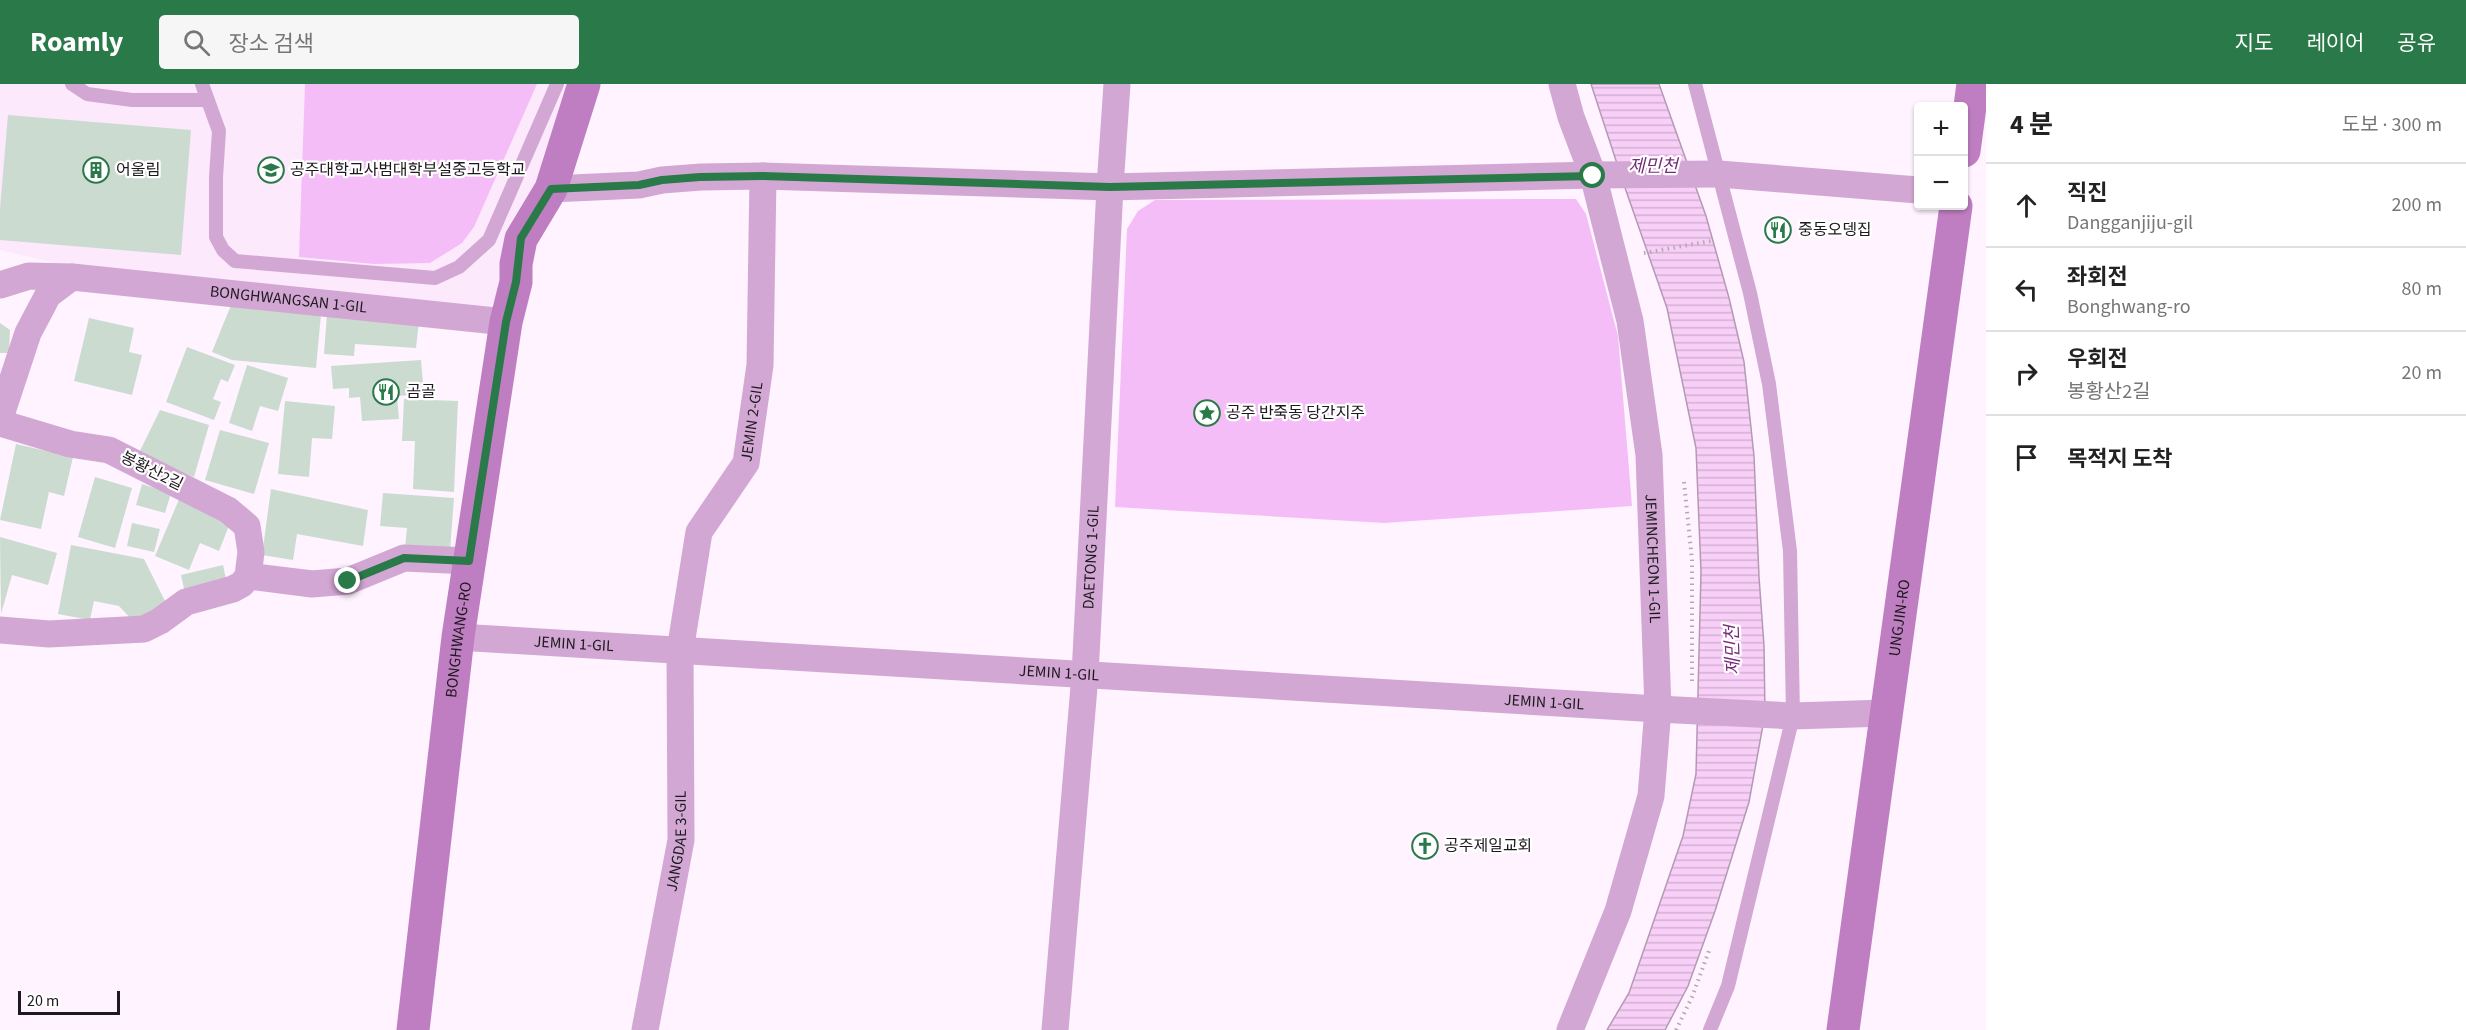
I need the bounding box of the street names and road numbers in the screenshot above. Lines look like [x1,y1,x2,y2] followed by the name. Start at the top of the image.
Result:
[209,280,368,319] street label: BONGHWANGSAN 1-GIL
[735,380,768,463] street label: JEMIN 2-GIL
[117,446,187,496] street label: 봉황산2길
[1639,494,1666,624] street label: JEMINCHEON 1-GIL
[1077,505,1105,610] street label: DAETONG 1-GIL
[1883,578,1916,658] street label: UNGJIN-RO
[440,580,477,699] street label: BONGHWANG-RO
[533,631,615,657] street label: JEMIN 1-GIL
[1018,660,1100,686] street label: JEMIN 1-GIL
[1503,689,1585,716] street label: JEMIN 1-GIL
[660,790,692,893] street label: JANGDAE 3-GIL

